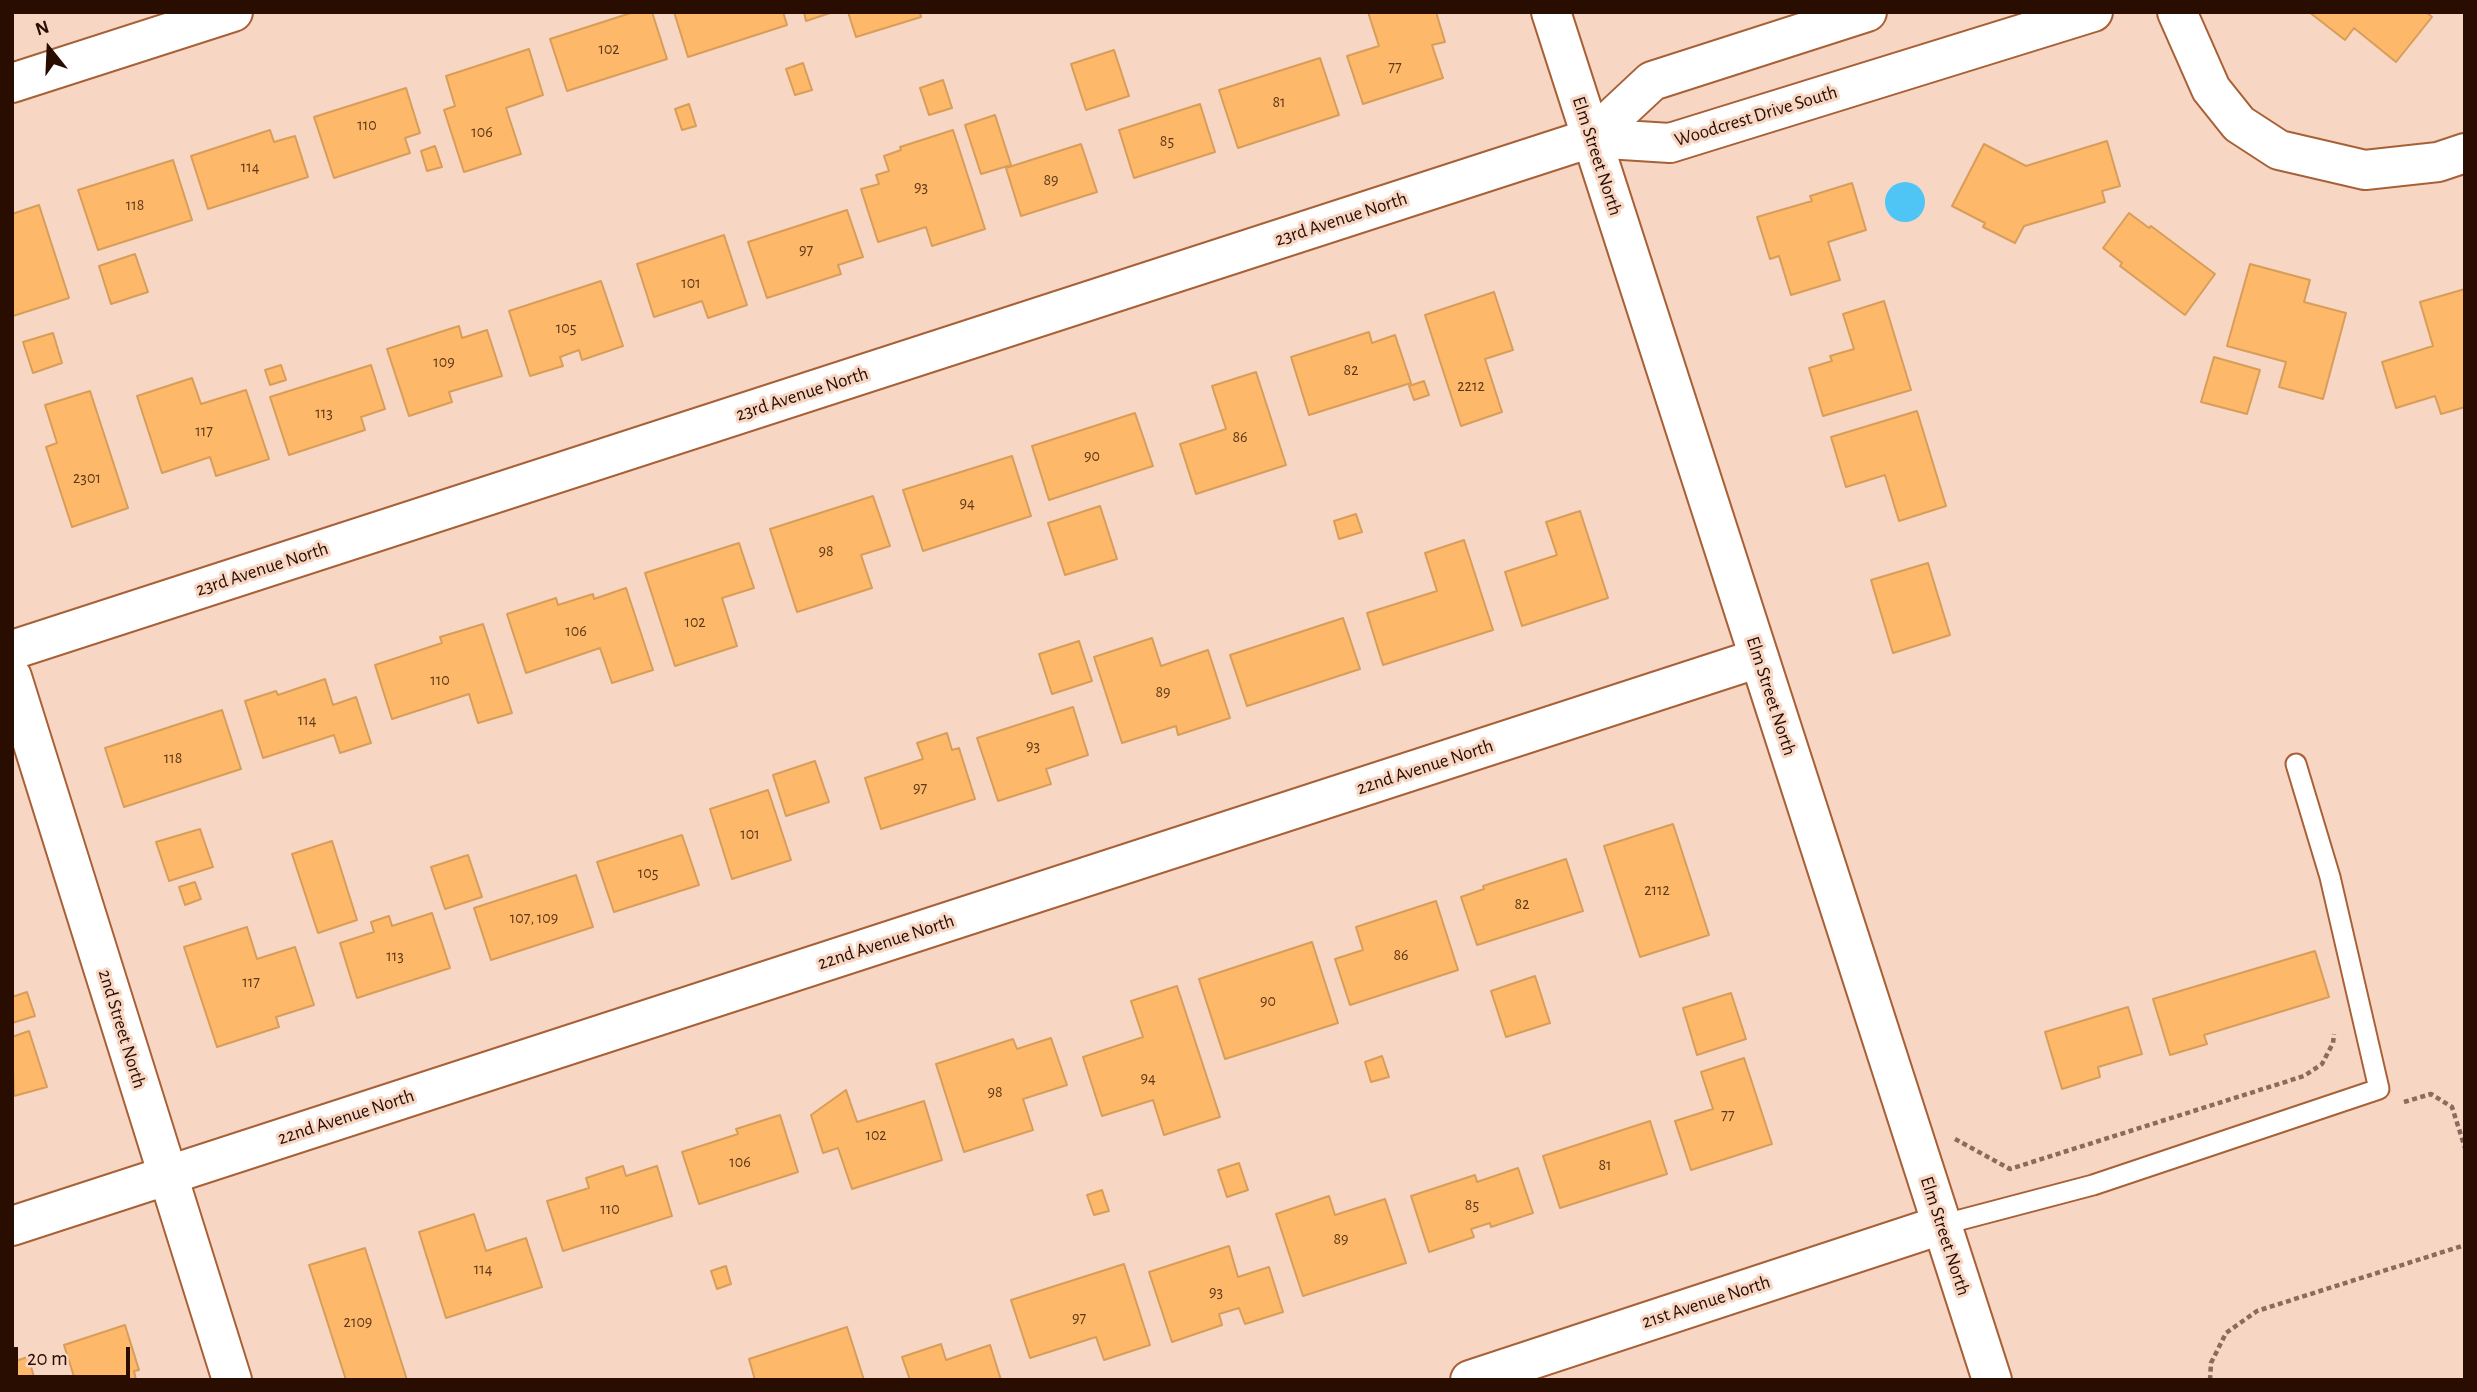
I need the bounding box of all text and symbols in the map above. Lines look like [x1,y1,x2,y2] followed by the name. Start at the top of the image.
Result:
[14,14,84,84] north arrow
[33,17,52,40] text: N
[598,39,620,59] house number: 102
[1388,57,1402,77] house number: 77
[1672,80,1840,152] street label: Woodcrest Drive South
[1272,92,1286,112] house number: 81
[1567,94,1627,218] street label: Elm Street North
[357,115,377,135] house number: 110
[471,122,493,142] house number: 106
[1160,131,1174,151] house number: 85
[241,157,259,177] house number: 114
[1043,170,1059,190] house number: 89
[914,177,928,197] house number: 93
[1272,187,1410,251] street label: 23rd Avenue North
[126,195,144,215] house number: 118
[799,240,813,260] house number: 97
[681,273,701,293] house number: 101
[556,318,576,338] house number: 105
[433,352,455,372] house number: 109
[1344,360,1358,380] house number: 82
[733,362,871,426] street label: 23rd Avenue North
[1457,376,1485,396] house number: 2212
[315,403,333,423] house number: 113
[195,421,213,441] house number: 117
[1232,427,1248,447] house number: 86
[1084,446,1100,466] house number: 90
[73,468,101,488] house number: 2301
[959,493,975,513] house number: 94
[193,537,331,601] street label: 23rd Avenue North
[818,541,834,561] house number: 98
[684,612,706,632] house number: 102
[565,621,587,641] house number: 106
[1741,634,1801,758] street label: Elm Street North
[430,670,450,690] house number: 110
[1155,682,1171,702] house number: 89
[298,710,316,730] house number: 114
[1354,734,1496,800] street label: 22nd Avenue North
[1026,736,1040,756] house number: 93
[164,748,182,768] house number: 118
[913,778,927,798] house number: 97
[740,824,760,844] house number: 101
[638,863,658,883] house number: 105
[1644,880,1670,900] house number: 2112
[1515,894,1529,914] house number: 82
[510,908,558,928] house number: 107, 109
[815,909,957,975] street label: 22nd Avenue North
[1393,945,1409,965] house number: 86
[386,946,404,966] house number: 113
[93,967,151,1091] street label: 2nd Street North
[242,972,260,992] house number: 117
[1260,991,1276,1011] house number: 90
[1140,1068,1156,1088] house number: 94
[987,1082,1003,1102] house number: 98
[275,1084,417,1150] street label: 22nd Avenue North
[1721,1105,1735,1125] house number: 77
[865,1125,887,1145] house number: 102
[729,1152,751,1172] house number: 106
[1598,1155,1612,1175] house number: 81
[1915,1174,1975,1298] street label: Elm Street North
[1465,1195,1479,1215] house number: 85
[600,1199,620,1219] house number: 110
[1333,1229,1349,1249] house number: 89
[474,1259,492,1279] house number: 114
[1639,1270,1773,1334] street label: 21st Avenue North
[1209,1282,1223,1302] house number: 93
[1072,1308,1086,1328] house number: 97
[344,1312,372,1332] house number: 2109
[18,1332,133,1376] scale bar
[27,1348,68,1369] text: 20 m

